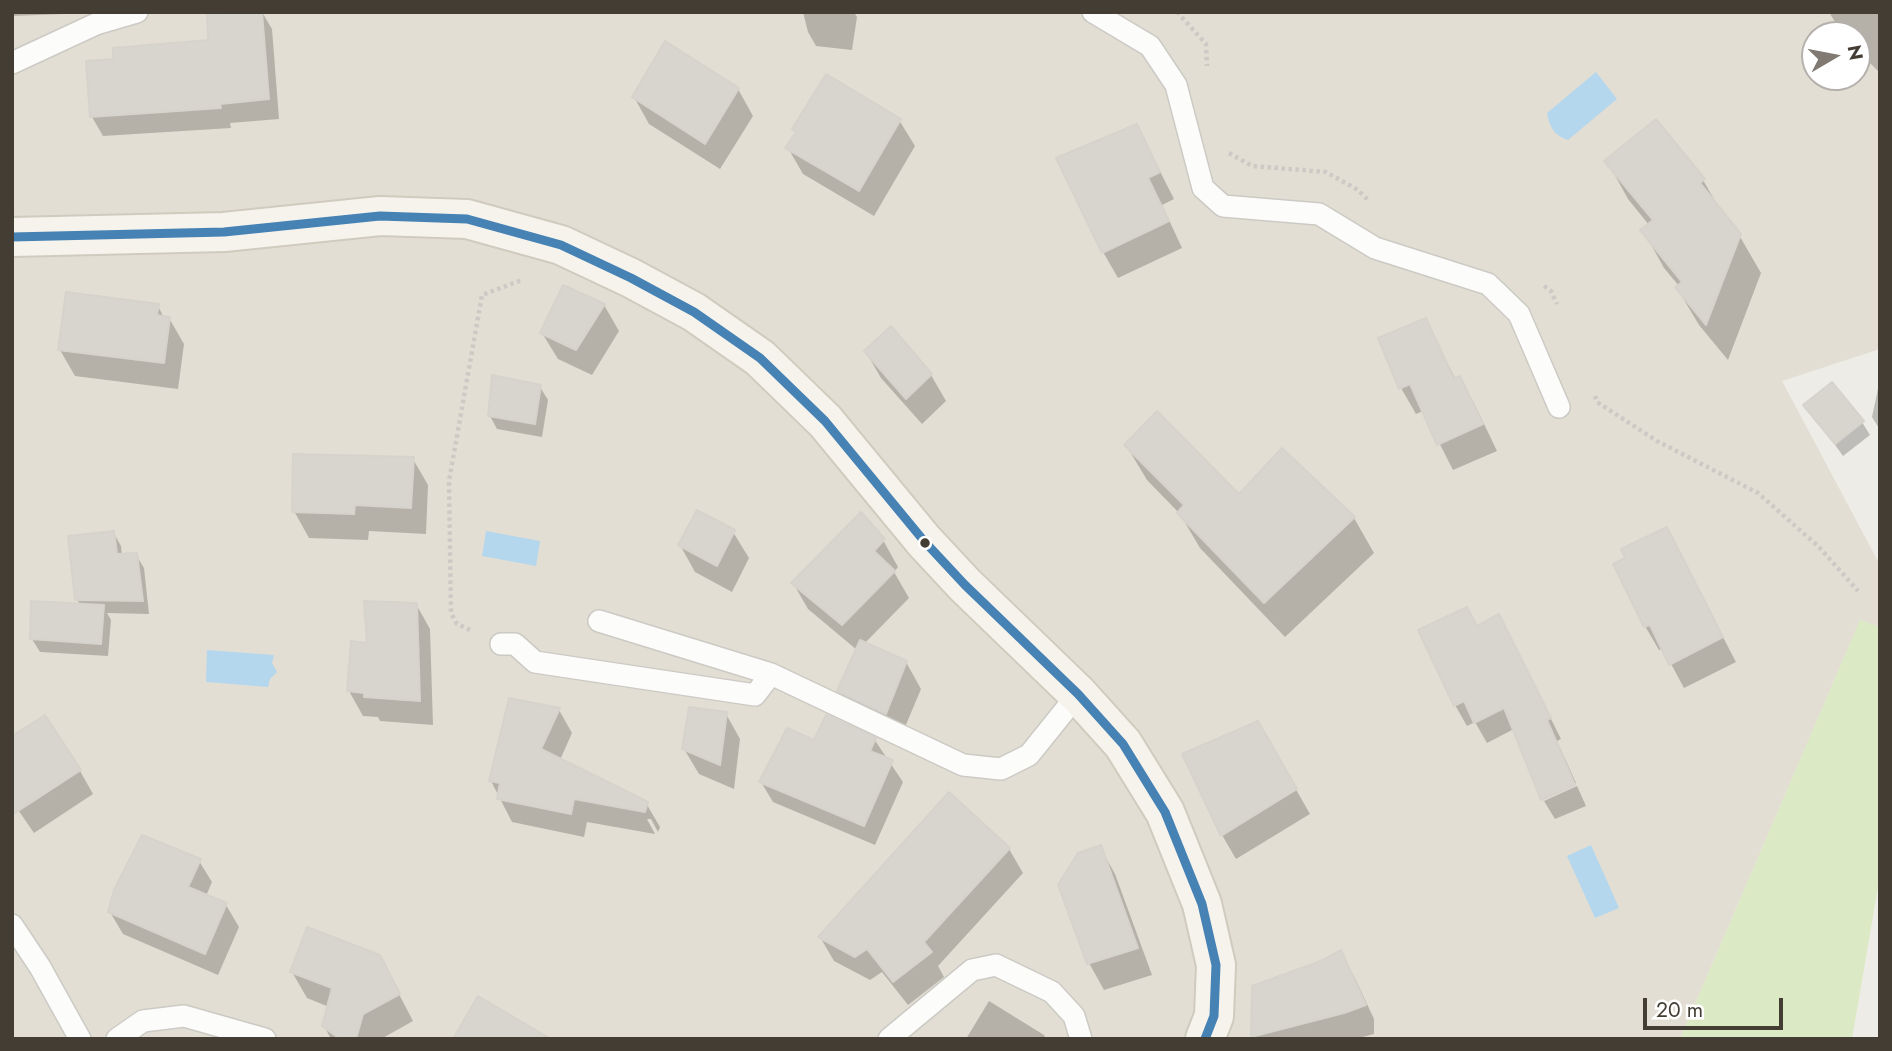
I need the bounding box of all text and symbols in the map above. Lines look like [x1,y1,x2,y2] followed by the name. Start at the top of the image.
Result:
[1801,21,1871,91] north arrow
[1841,43,1870,62] text: N
[918,536,932,550] unlabelled marker
[1647,984,1787,1028] scale bar
[1656,995,1703,1025] text: 20 m

